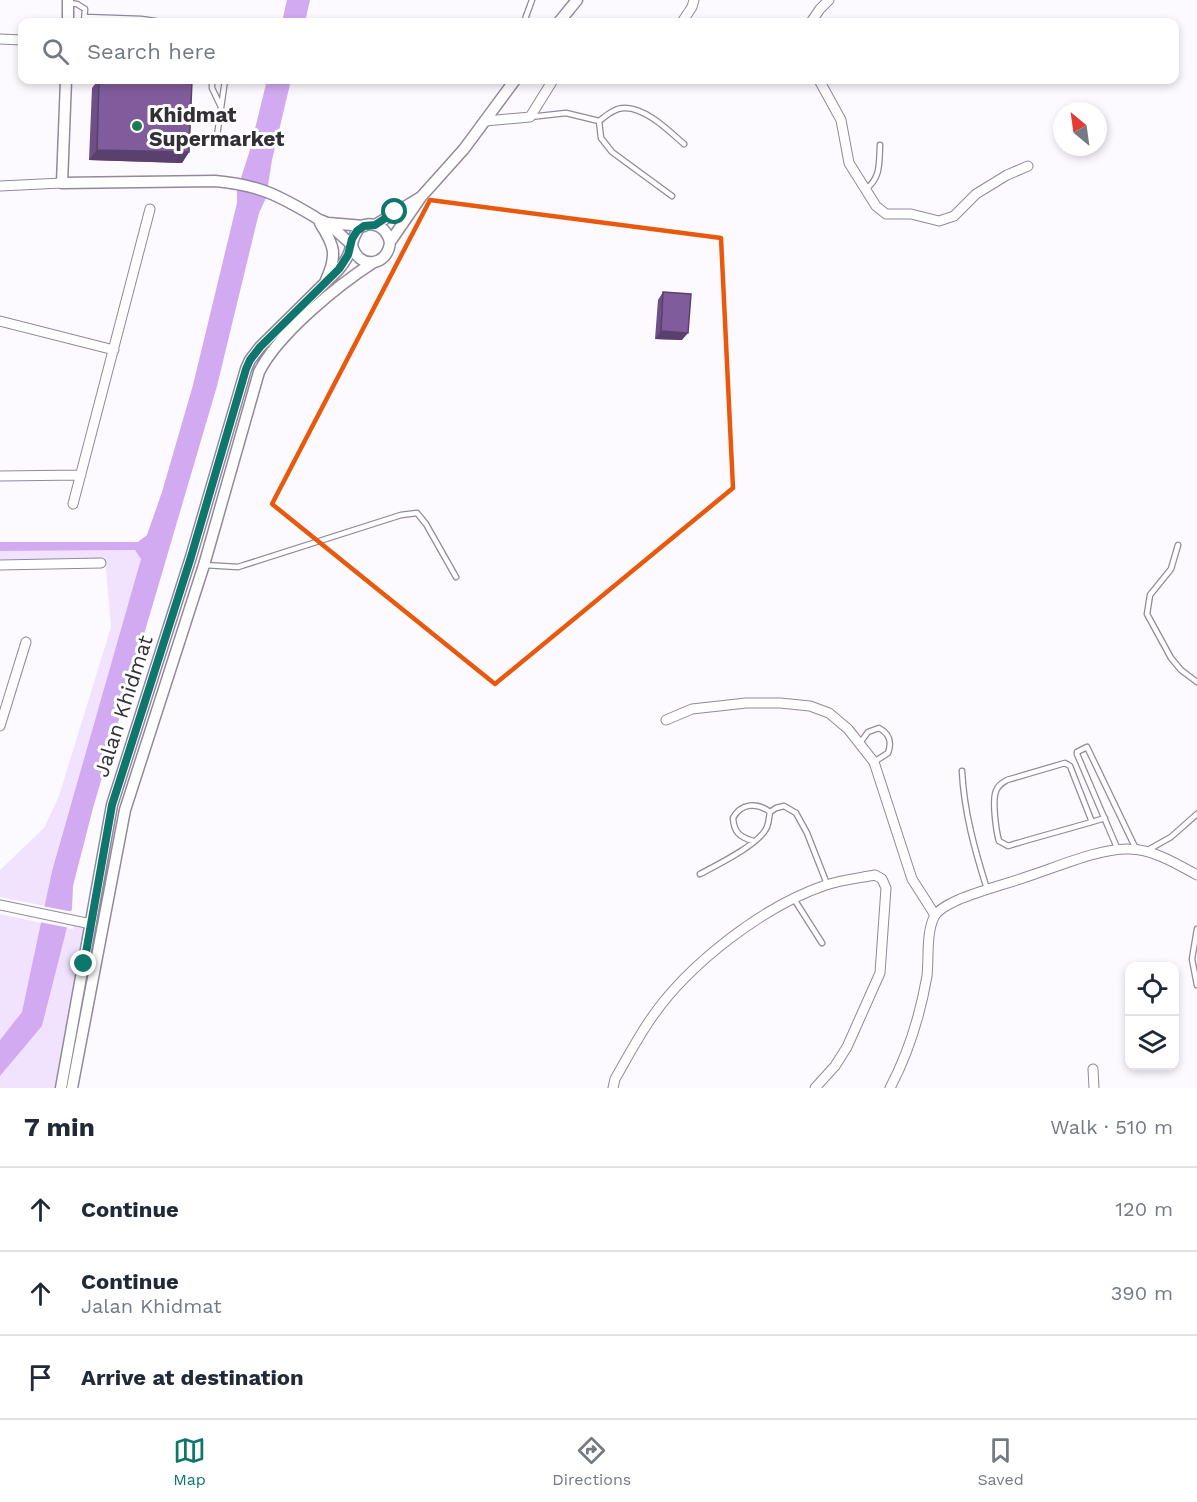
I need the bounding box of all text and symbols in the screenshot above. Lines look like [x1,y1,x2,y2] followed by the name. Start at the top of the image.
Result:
[18,18,1179,84] search box
[39,35,72,68] icon: search
[87,39,216,64] text: Search here
[149,102,285,151] place label: Khidmat Supermarket
[1053,102,1107,156] north arrow
[130,119,144,133] marker: Khidmat Supermarket
[381,198,407,224] route start
[88,632,158,780] street label: Jalan Khidmat
[70,950,96,976] route end
[1125,962,1179,1070] map controls
[1125,962,1179,1016] button: locate
[1125,1016,1179,1070] button: layers
[24,1112,95,1142] text: 7 min
[1050,1115,1173,1139] text: Walk · 510 m
[24,1193,57,1226] icon: ahead
[81,1197,179,1222] text: Continue
[1115,1197,1173,1221] text: 120 m
[81,1269,179,1294] text: Continue
[24,1277,57,1310] icon: ahead
[1111,1281,1173,1305] text: 390 m
[81,1294,222,1318] text: Jalan Khidmat
[24,1361,57,1394] icon: arrive
[81,1365,304,1390] text: Arrive at destination
[173,1434,206,1489] tab: Map
[552,1434,631,1489] tab: Directions
[977,1434,1024,1489] tab: Saved

